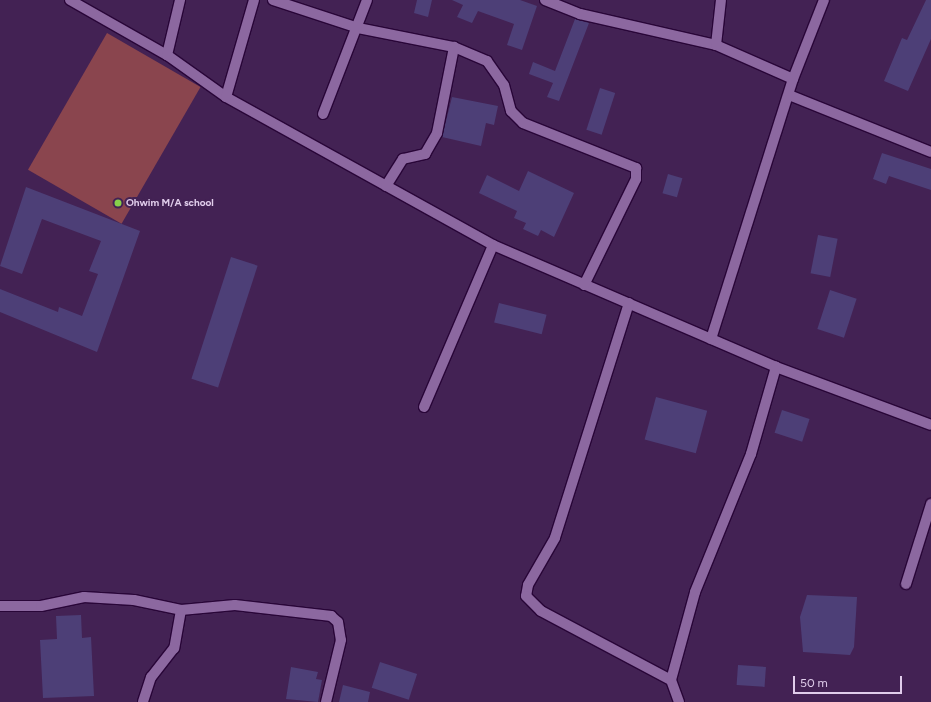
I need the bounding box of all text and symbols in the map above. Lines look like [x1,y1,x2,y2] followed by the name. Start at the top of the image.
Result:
[126,197,214,209] place label: Ohwim M/A school
[113,198,123,208] marker: Ohwim M/A school
[795,668,904,694] scale bar
[800,676,828,690] text: 50 m

